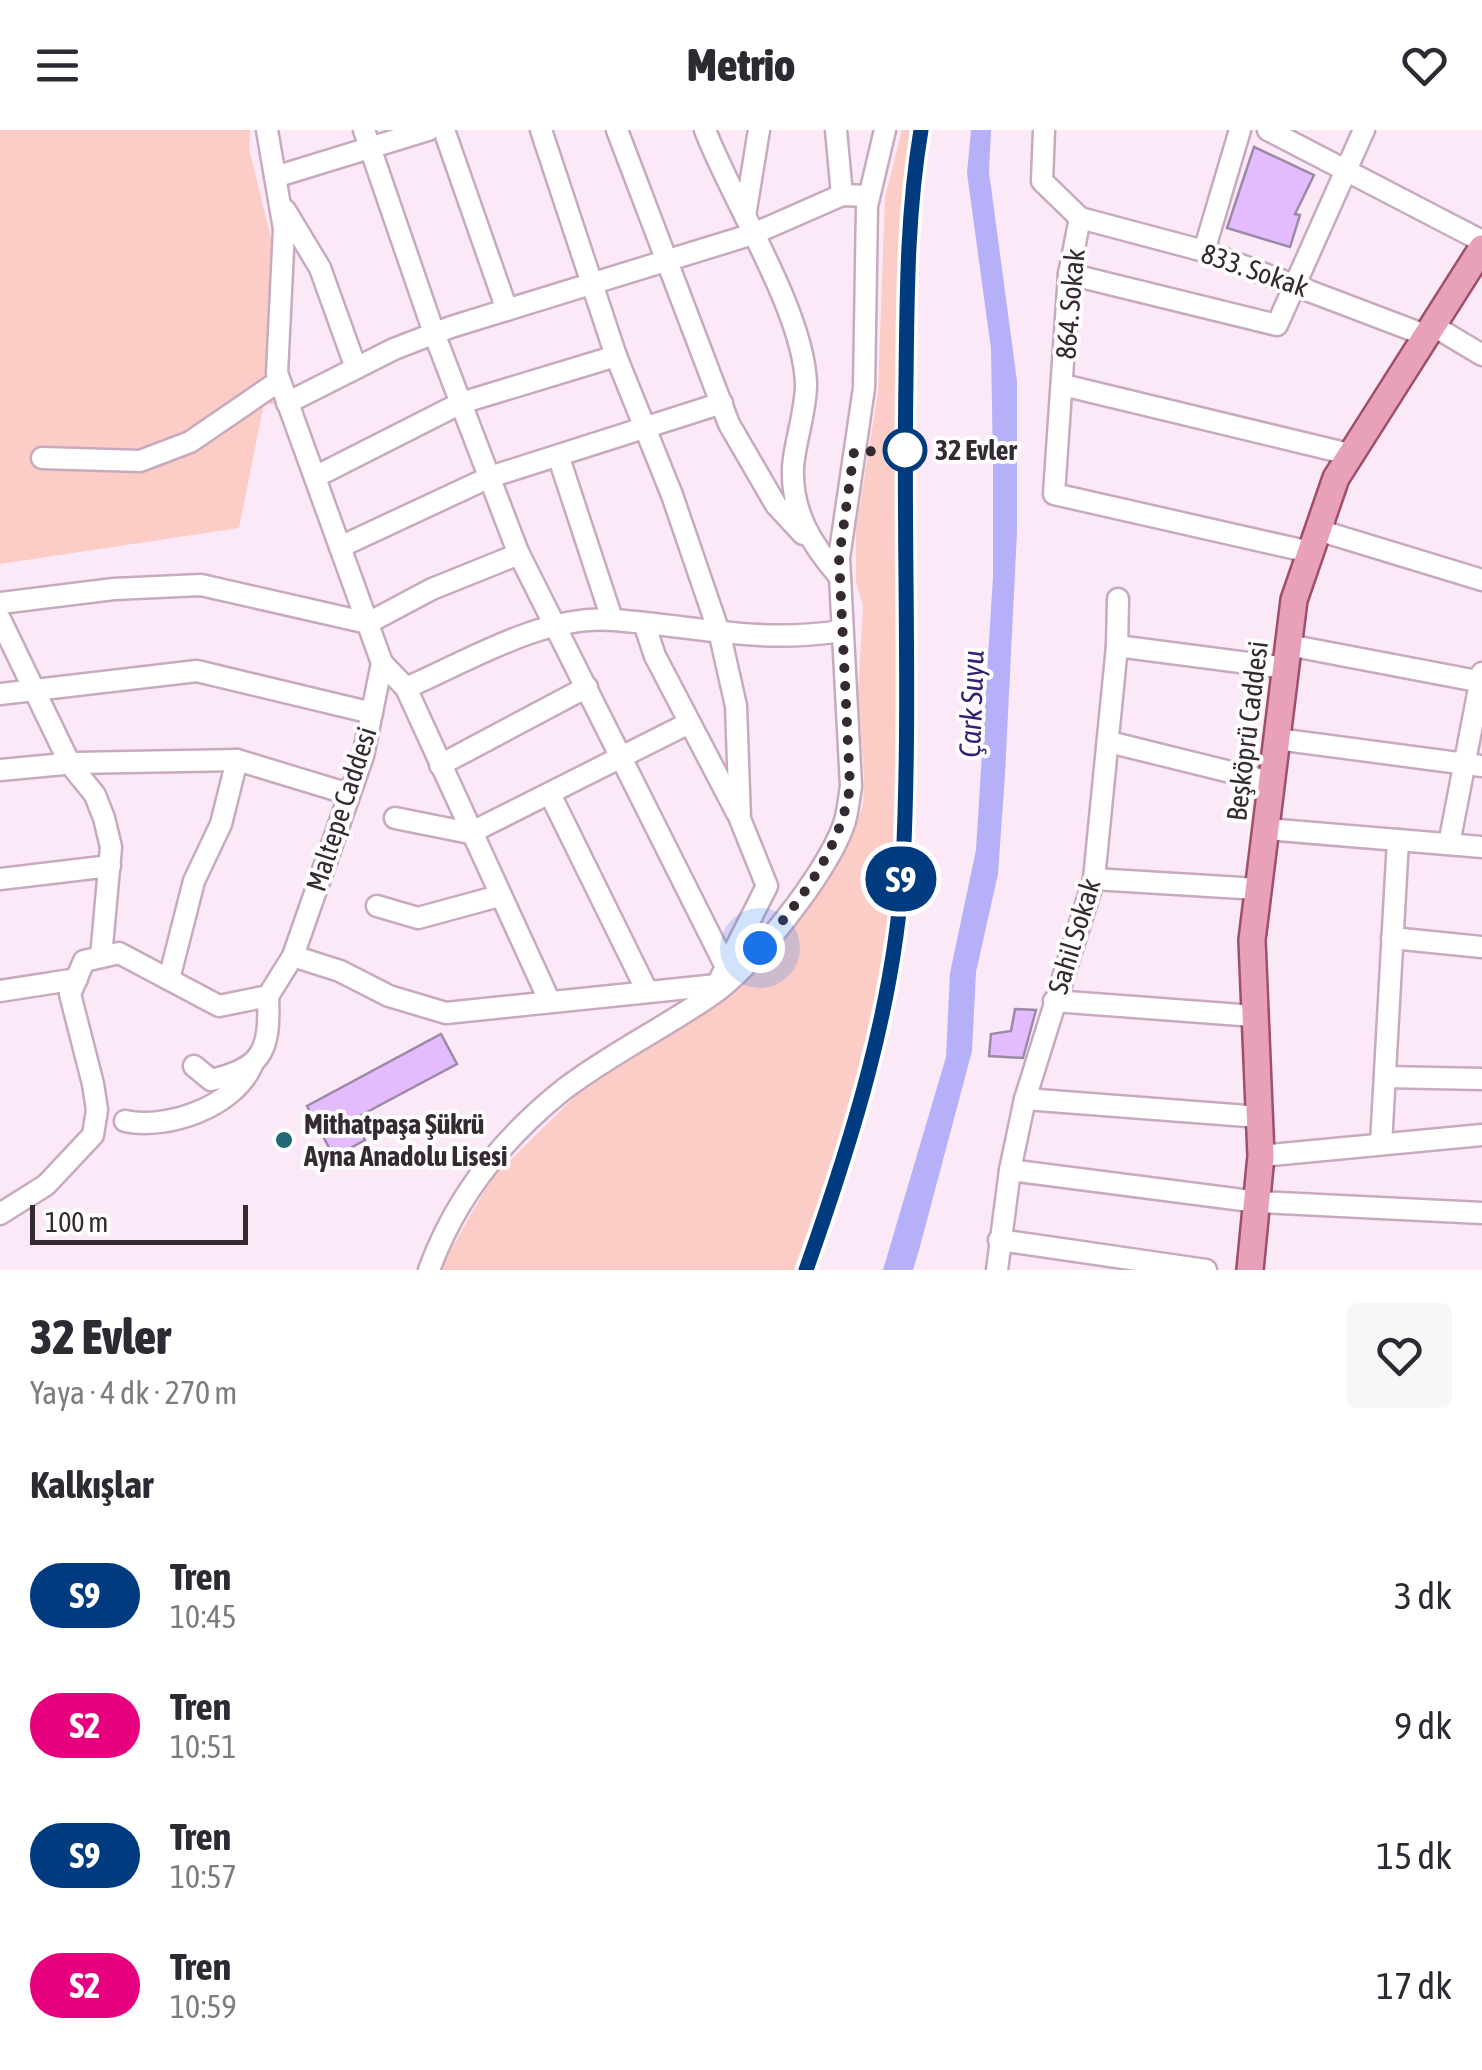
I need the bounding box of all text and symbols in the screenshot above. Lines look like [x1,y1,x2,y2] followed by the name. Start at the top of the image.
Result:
[30,38,85,93] icon: menu
[1397,38,1452,93] icon: heart
[687,39,795,91] text: Metrio
[1197,237,1313,303] street label: 833. Sokak
[1049,247,1091,361] street label: 864. Sokak
[884,429,926,471] marker: 32 Evler
[935,434,1017,466] place label: 32 Evler
[1220,639,1274,823] street label: Beşköprü Caddesi
[952,650,990,758] water label: Çark Suyu
[299,723,383,895] street label: Maltepe Caddesi
[856,846,946,912] line badge: S9
[885,859,917,899] text: S9
[1041,875,1107,997] street label: Sahil Sokak
[735,923,785,973] your location
[303,1108,507,1172] place label: Mithatpaşa Şükrü Ayna Anadolu Lisesi
[273,1129,295,1151] marker: Mithatpaşa Şükrü Ayna Anadolu Lisesi
[30,1200,248,1244] scale bar
[45,1206,108,1238] text: 100 m
[1347,1303,1452,1408] button: heart
[30,1309,170,1364] text: 32 Evler
[30,1374,237,1411] text: Yaya · 4 dk · 270 m
[30,1463,153,1506] text: Kalkışlar
[170,1555,231,1598] text: Tren
[1394,1574,1452,1617] text: 3 dk
[69,1575,101,1615] text: S9
[170,1598,237,1635] text: 10:45
[170,1685,231,1728] text: Tren
[1394,1704,1452,1747] text: 9 dk
[69,1705,101,1745] text: S2
[170,1728,237,1765] text: 10:51
[170,1815,231,1858] text: Tren
[1376,1834,1452,1877] text: 15 dk
[69,1835,101,1875] text: S9
[170,1858,237,1895] text: 10:57
[170,1945,231,1988] text: Tren
[1376,1964,1452,2007] text: 17 dk
[69,1965,101,2005] text: S2
[170,1988,237,2025] text: 10:59

